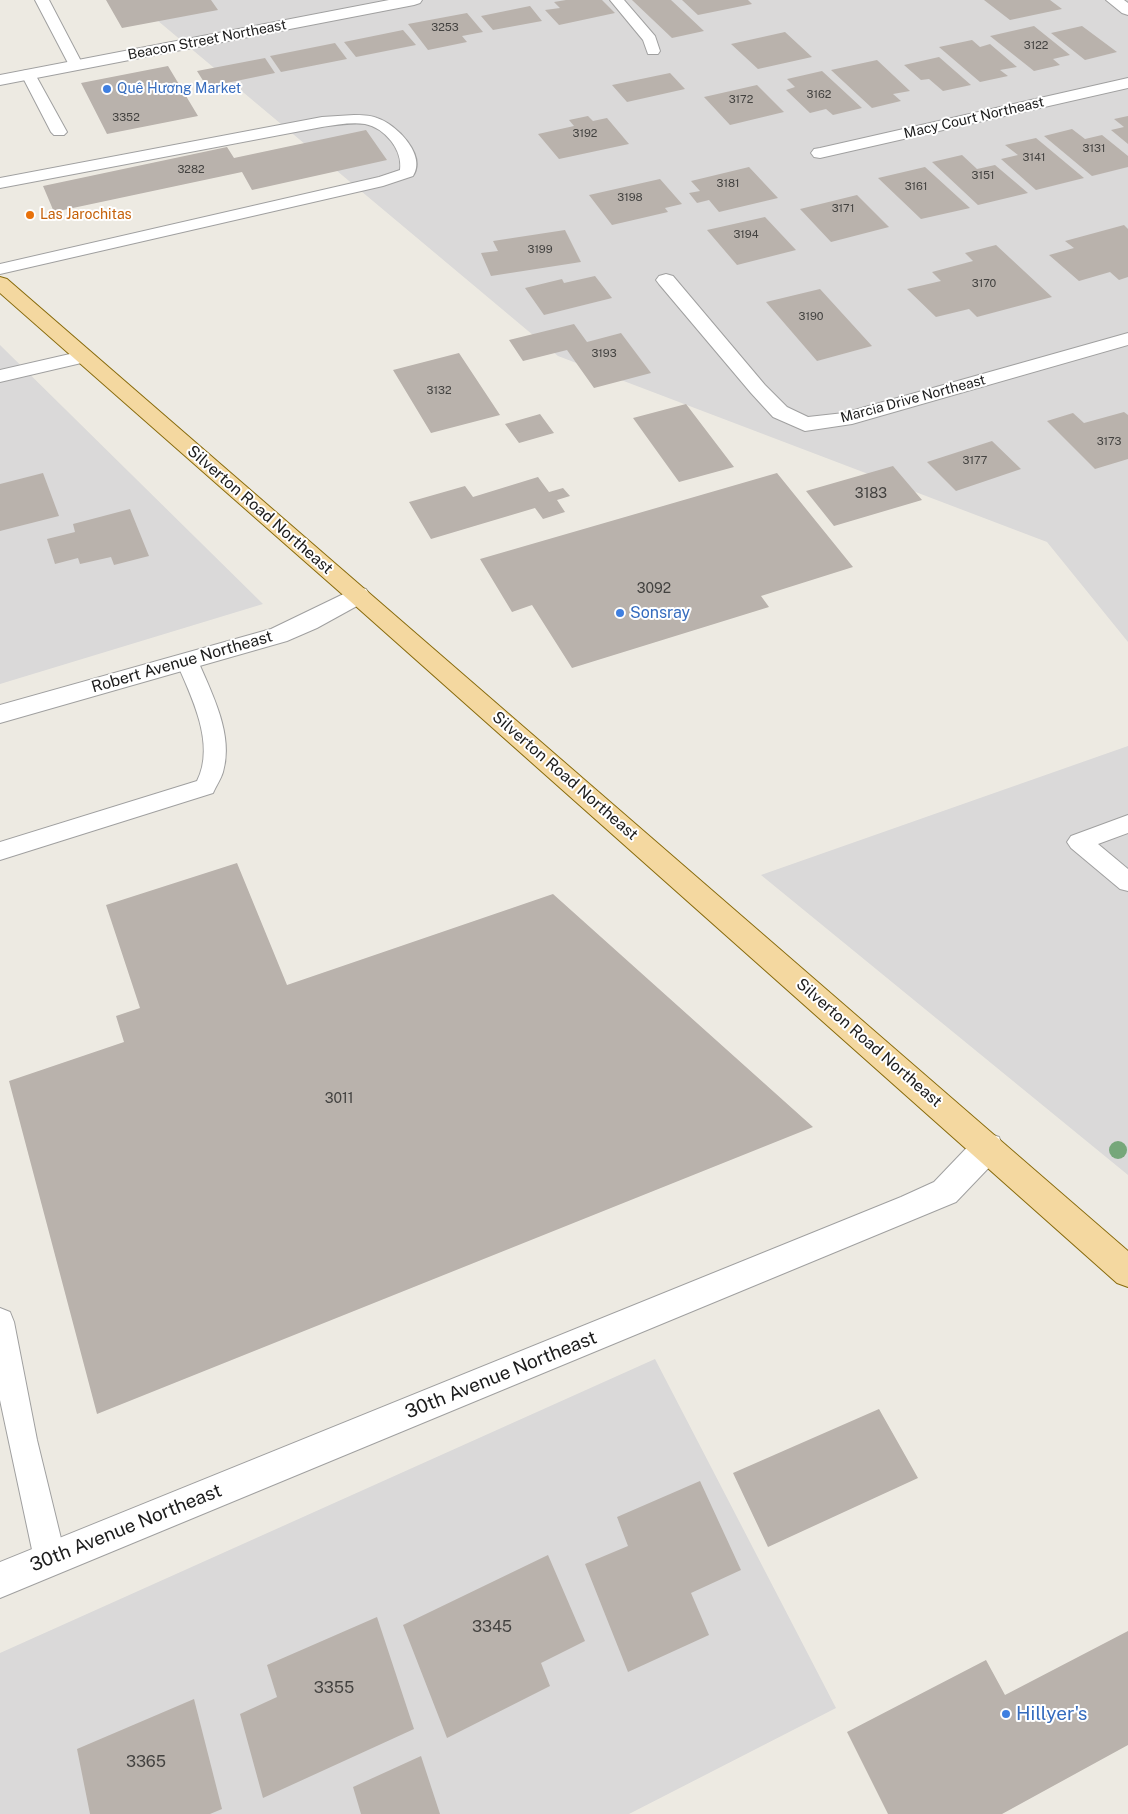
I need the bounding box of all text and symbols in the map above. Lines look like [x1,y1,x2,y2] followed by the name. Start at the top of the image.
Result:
[126,16,288,64] street label: Beacon Street Northeast
[431,21,459,35] house number: 3253
[1024,39,1048,53] house number: 3122
[117,81,241,97] place label: Quê Hương Market
[101,83,113,95] marker: Quê Hương Market
[807,88,831,102] house number: 3162
[729,93,753,107] house number: 3172
[902,94,1046,142] street label: Macy Court Northeast
[112,111,140,125] house number: 3352
[573,127,597,141] house number: 3192
[1083,142,1105,156] house number: 3131
[1023,151,1045,165] house number: 3141
[177,163,205,177] house number: 3282
[972,169,994,183] house number: 3151
[716,177,740,191] house number: 3181
[905,180,927,194] house number: 3161
[617,191,643,205] house number: 3198
[832,202,854,216] house number: 3171
[40,207,132,223] place label: Las Jarochitas
[24,209,36,221] marker: Las Jarochitas
[733,228,759,242] house number: 3194
[527,243,553,257] house number: 3199
[972,277,996,291] house number: 3170
[799,310,823,324] house number: 3190
[591,347,617,361] house number: 3193
[839,372,987,426] street label: Marcia Drive Northeast
[427,384,451,398] house number: 3132
[1097,435,1121,449] house number: 3173
[183,442,337,578] street label: Silverton Road Northeast
[963,454,987,468] house number: 3177
[855,486,887,502] house number: 3183
[637,581,671,597] house number: 3092
[630,603,690,623] place label: Sonsray
[614,607,626,619] marker: Sonsray
[89,627,275,697] street label: Robert Avenue Northeast
[488,708,642,844] street label: Silverton Road Northeast
[792,975,946,1111] street label: Silverton Road Northeast
[325,1091,353,1107] house number: 3011
[402,1326,600,1424] street label: 30th Avenue Northeast
[27,1479,225,1577] street label: 30th Avenue Northeast
[472,1617,512,1637] house number: 3345
[314,1678,354,1698] house number: 3355
[1016,1703,1087,1725] place label: Hillyer's
[1000,1708,1012,1720] marker: Hillyer's
[126,1752,166,1772] house number: 3365

